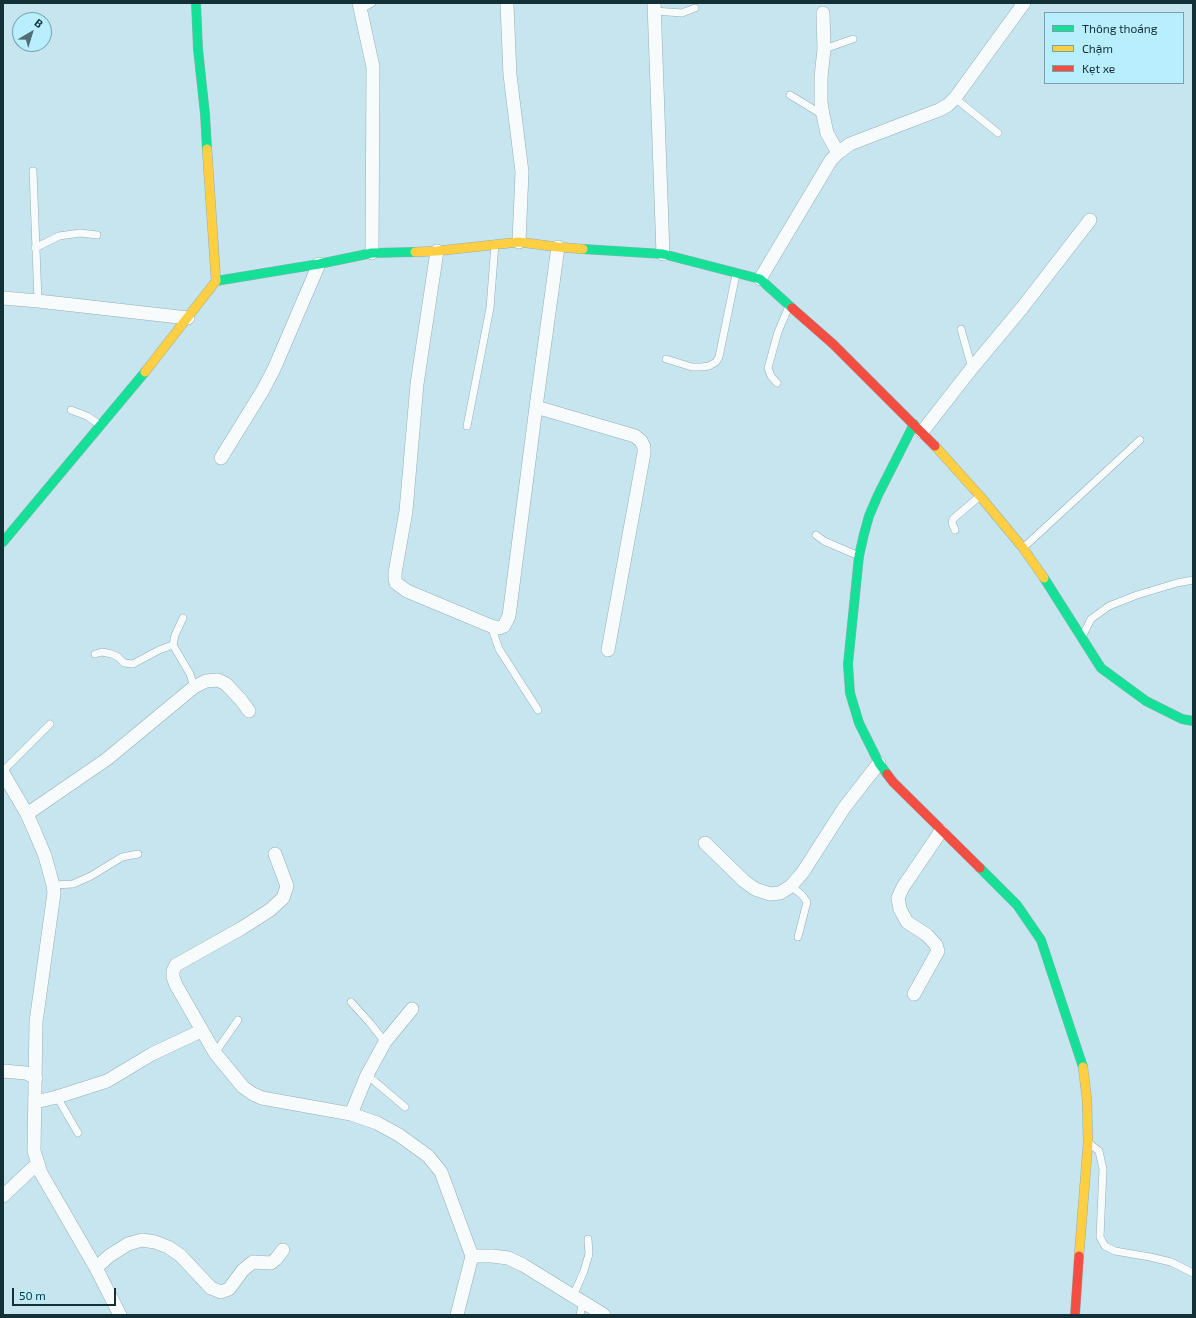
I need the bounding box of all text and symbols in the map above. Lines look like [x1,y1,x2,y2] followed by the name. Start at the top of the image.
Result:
[12,12,52,52] north arrow
[1044,12,1184,84] legend
[32,16,46,30] text: B
[1082,21,1158,35] text: Thông thoáng
[1082,41,1113,55] text: Chậm
[1082,61,1115,75] text: Kẹt xe
[14,1280,118,1306] scale bar
[19,1288,46,1302] text: 50 m

